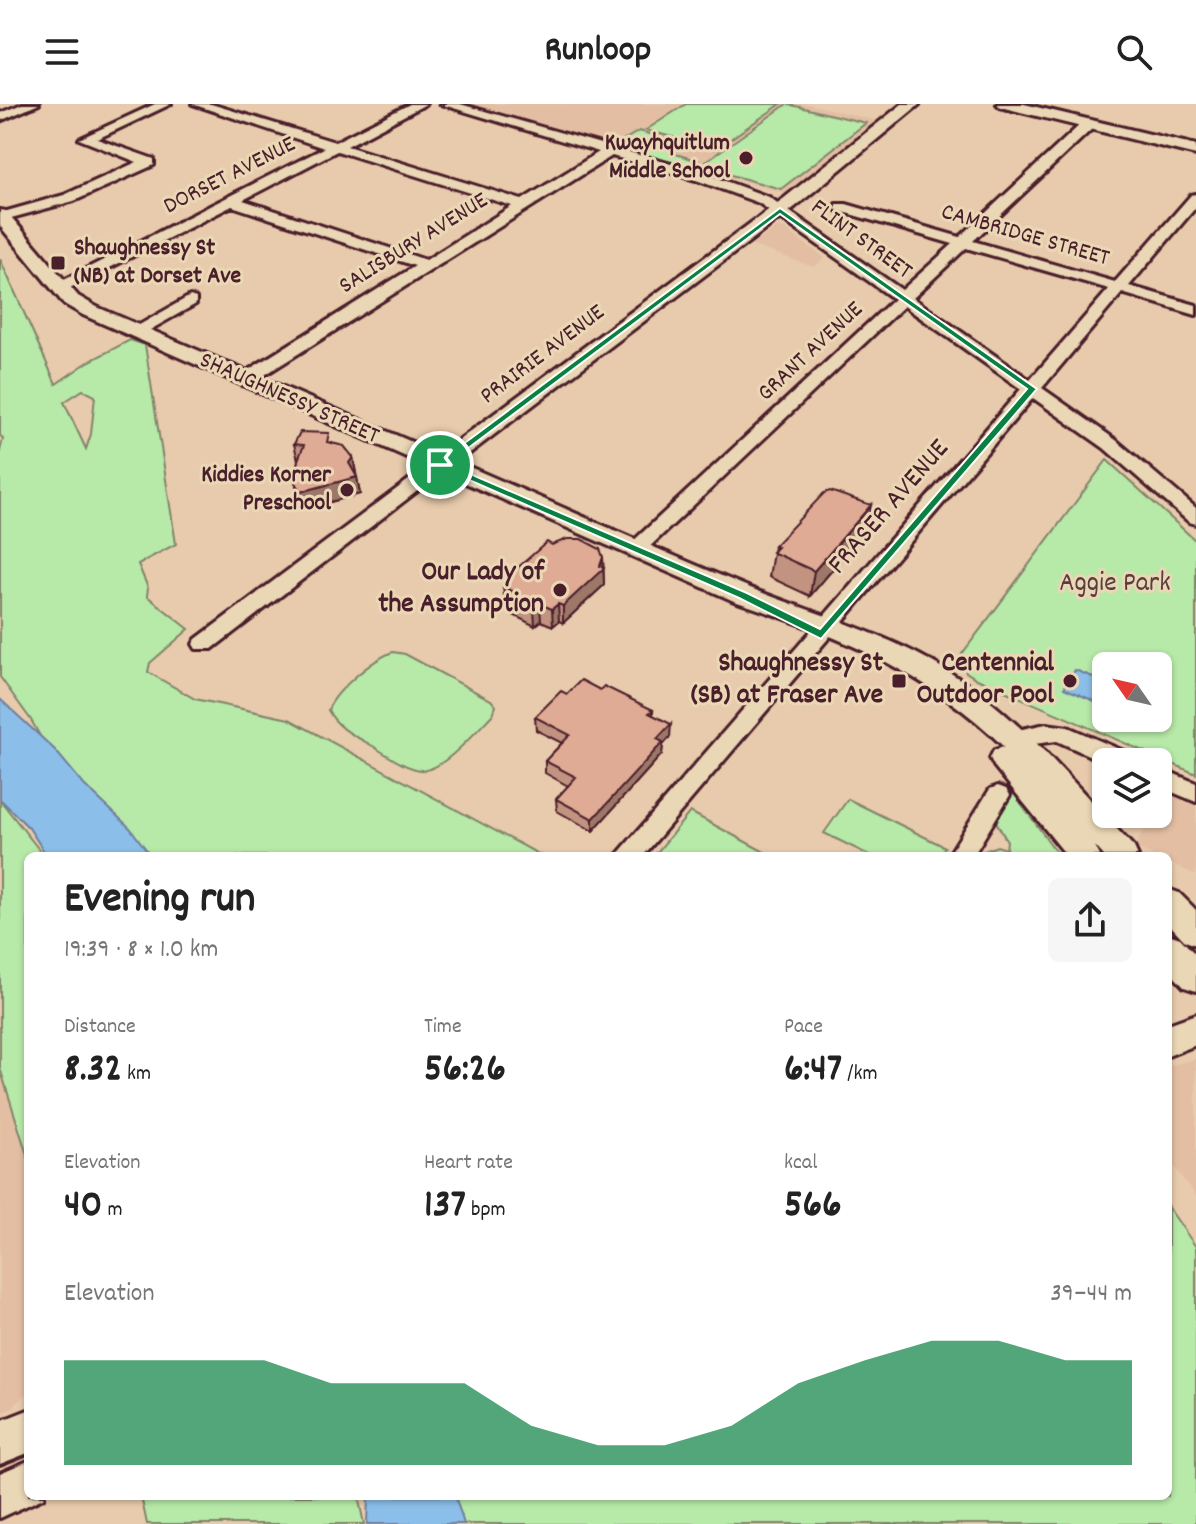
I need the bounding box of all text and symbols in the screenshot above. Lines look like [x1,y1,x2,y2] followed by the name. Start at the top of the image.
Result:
[545,26,651,78] text: Runloop
[40,30,84,74] icon: menu
[1112,30,1156,74] icon: search
[605,127,730,189] place label: Kwayhquitlum Middle School
[158,128,302,224] street label: DORSET AVENUE
[737,149,755,167] marker: Kwayhquitlum Middle School
[333,184,495,304] street label: SALISBURY AVENUE
[803,192,919,289] street label: FLINT STREET
[937,196,1114,276] street label: CAMBRIDGE STREET
[74,232,241,294] place label: Shaughnessy St (NB) at Dorset Ave
[49,254,67,272] marker: Shaughnessy St (NB) at Dorset Ave
[751,294,872,410] street label: GRANT AVENUE
[473,297,613,413] street label: PRAIRIE AVENUE
[194,344,385,454] street label: SHAUGHNESSY STREET
[406,431,474,499] pin
[820,431,960,585] street label: FRASER AVENUE
[418,443,462,487] icon: arrive
[201,459,332,521] place label: Kiddies Korner Preschool
[338,481,356,499] marker: Kiddies Korner Preschool
[378,554,545,626] place label: Our Lady of the Assumption
[1059,565,1171,605] park label: Aggie Park
[551,581,569,599] marker: Our Lady of the Assumption
[691,645,884,717] place label: Shaughnessy St (SB) at Fraser Ave
[916,645,1054,717] place label: Centennial Outdoor Pool
[1092,652,1172,732] north arrow
[1092,652,1172,828] map controls
[890,672,908,690] marker: Shaughnessy St (SB) at Fraser Ave
[1061,672,1079,690] marker: Centennial Outdoor Pool
[1092,748,1172,828] button: layers
[64,870,255,933] text: Evening run
[1048,878,1132,962] button: share
[64,932,218,969] text: 19:39 · 8 × 1.0 km
[64,1012,136,1043] text: Distance
[424,1012,462,1043] text: Time
[784,1012,823,1043] text: Pace
[64,1043,122,1100] text: 8.32
[424,1043,506,1100] text: 56:26
[784,1043,842,1100] text: 6:47
[122,1059,151,1090] text: km
[842,1059,878,1090] text: /km
[64,1148,141,1179] text: Elevation
[424,1148,513,1179] text: Heart rate
[784,1148,817,1179] text: kcal
[64,1179,102,1236] text: 40
[424,1179,466,1236] text: 137
[784,1179,842,1236] text: 566
[102,1195,123,1226] text: m
[466,1195,506,1226] text: bpm
[64,1276,154,1313] text: Elevation
[1050,1276,1132,1313] text: 39–44 m

